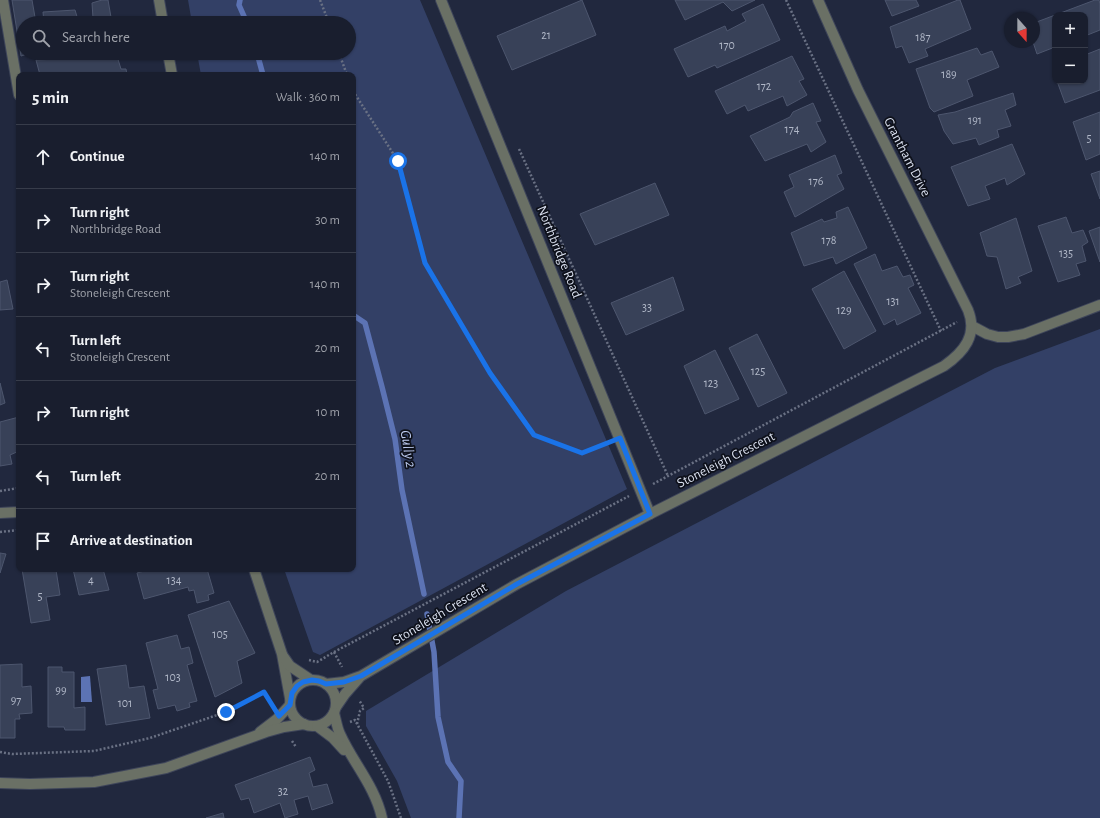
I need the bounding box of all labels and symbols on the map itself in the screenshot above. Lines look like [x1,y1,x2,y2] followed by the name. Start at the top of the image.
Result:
[1004,12,1040,48] north arrow
[541,29,551,41] house number: 21
[916,31,930,43] house number: 187
[719,39,735,51] house number: 170
[941,68,957,80] house number: 189
[757,80,772,92] house number: 172
[968,114,982,126] house number: 191
[881,115,933,199] street label: Grantham Drive
[785,123,800,135] house number: 174
[1086,132,1092,144] house number: 5
[389,152,407,170] route start
[809,175,824,187] house number: 176
[534,204,584,300] street label: Northbridge Road
[822,234,837,246] house number: 178
[1059,247,1073,259] house number: 135
[886,295,900,307] house number: 131
[642,301,652,313] house number: 33
[836,304,852,316] house number: 129
[751,365,765,377] house number: 125
[704,377,718,389] house number: 123
[398,429,418,469] water label: Gully 2
[675,429,778,491] street label: Stoneleigh Crescent
[88,574,94,586] house number: 4
[167,574,182,586] house number: 134
[390,580,490,648] street label: Stoneleigh Crescent
[37,590,43,602] house number: 5
[212,628,228,640] house number: 105
[165,671,181,683] house number: 103
[55,684,67,696] house number: 99
[11,694,21,706] house number: 97
[118,697,132,709] house number: 101
[217,703,235,721] route end
[278,785,289,797] house number: 32

